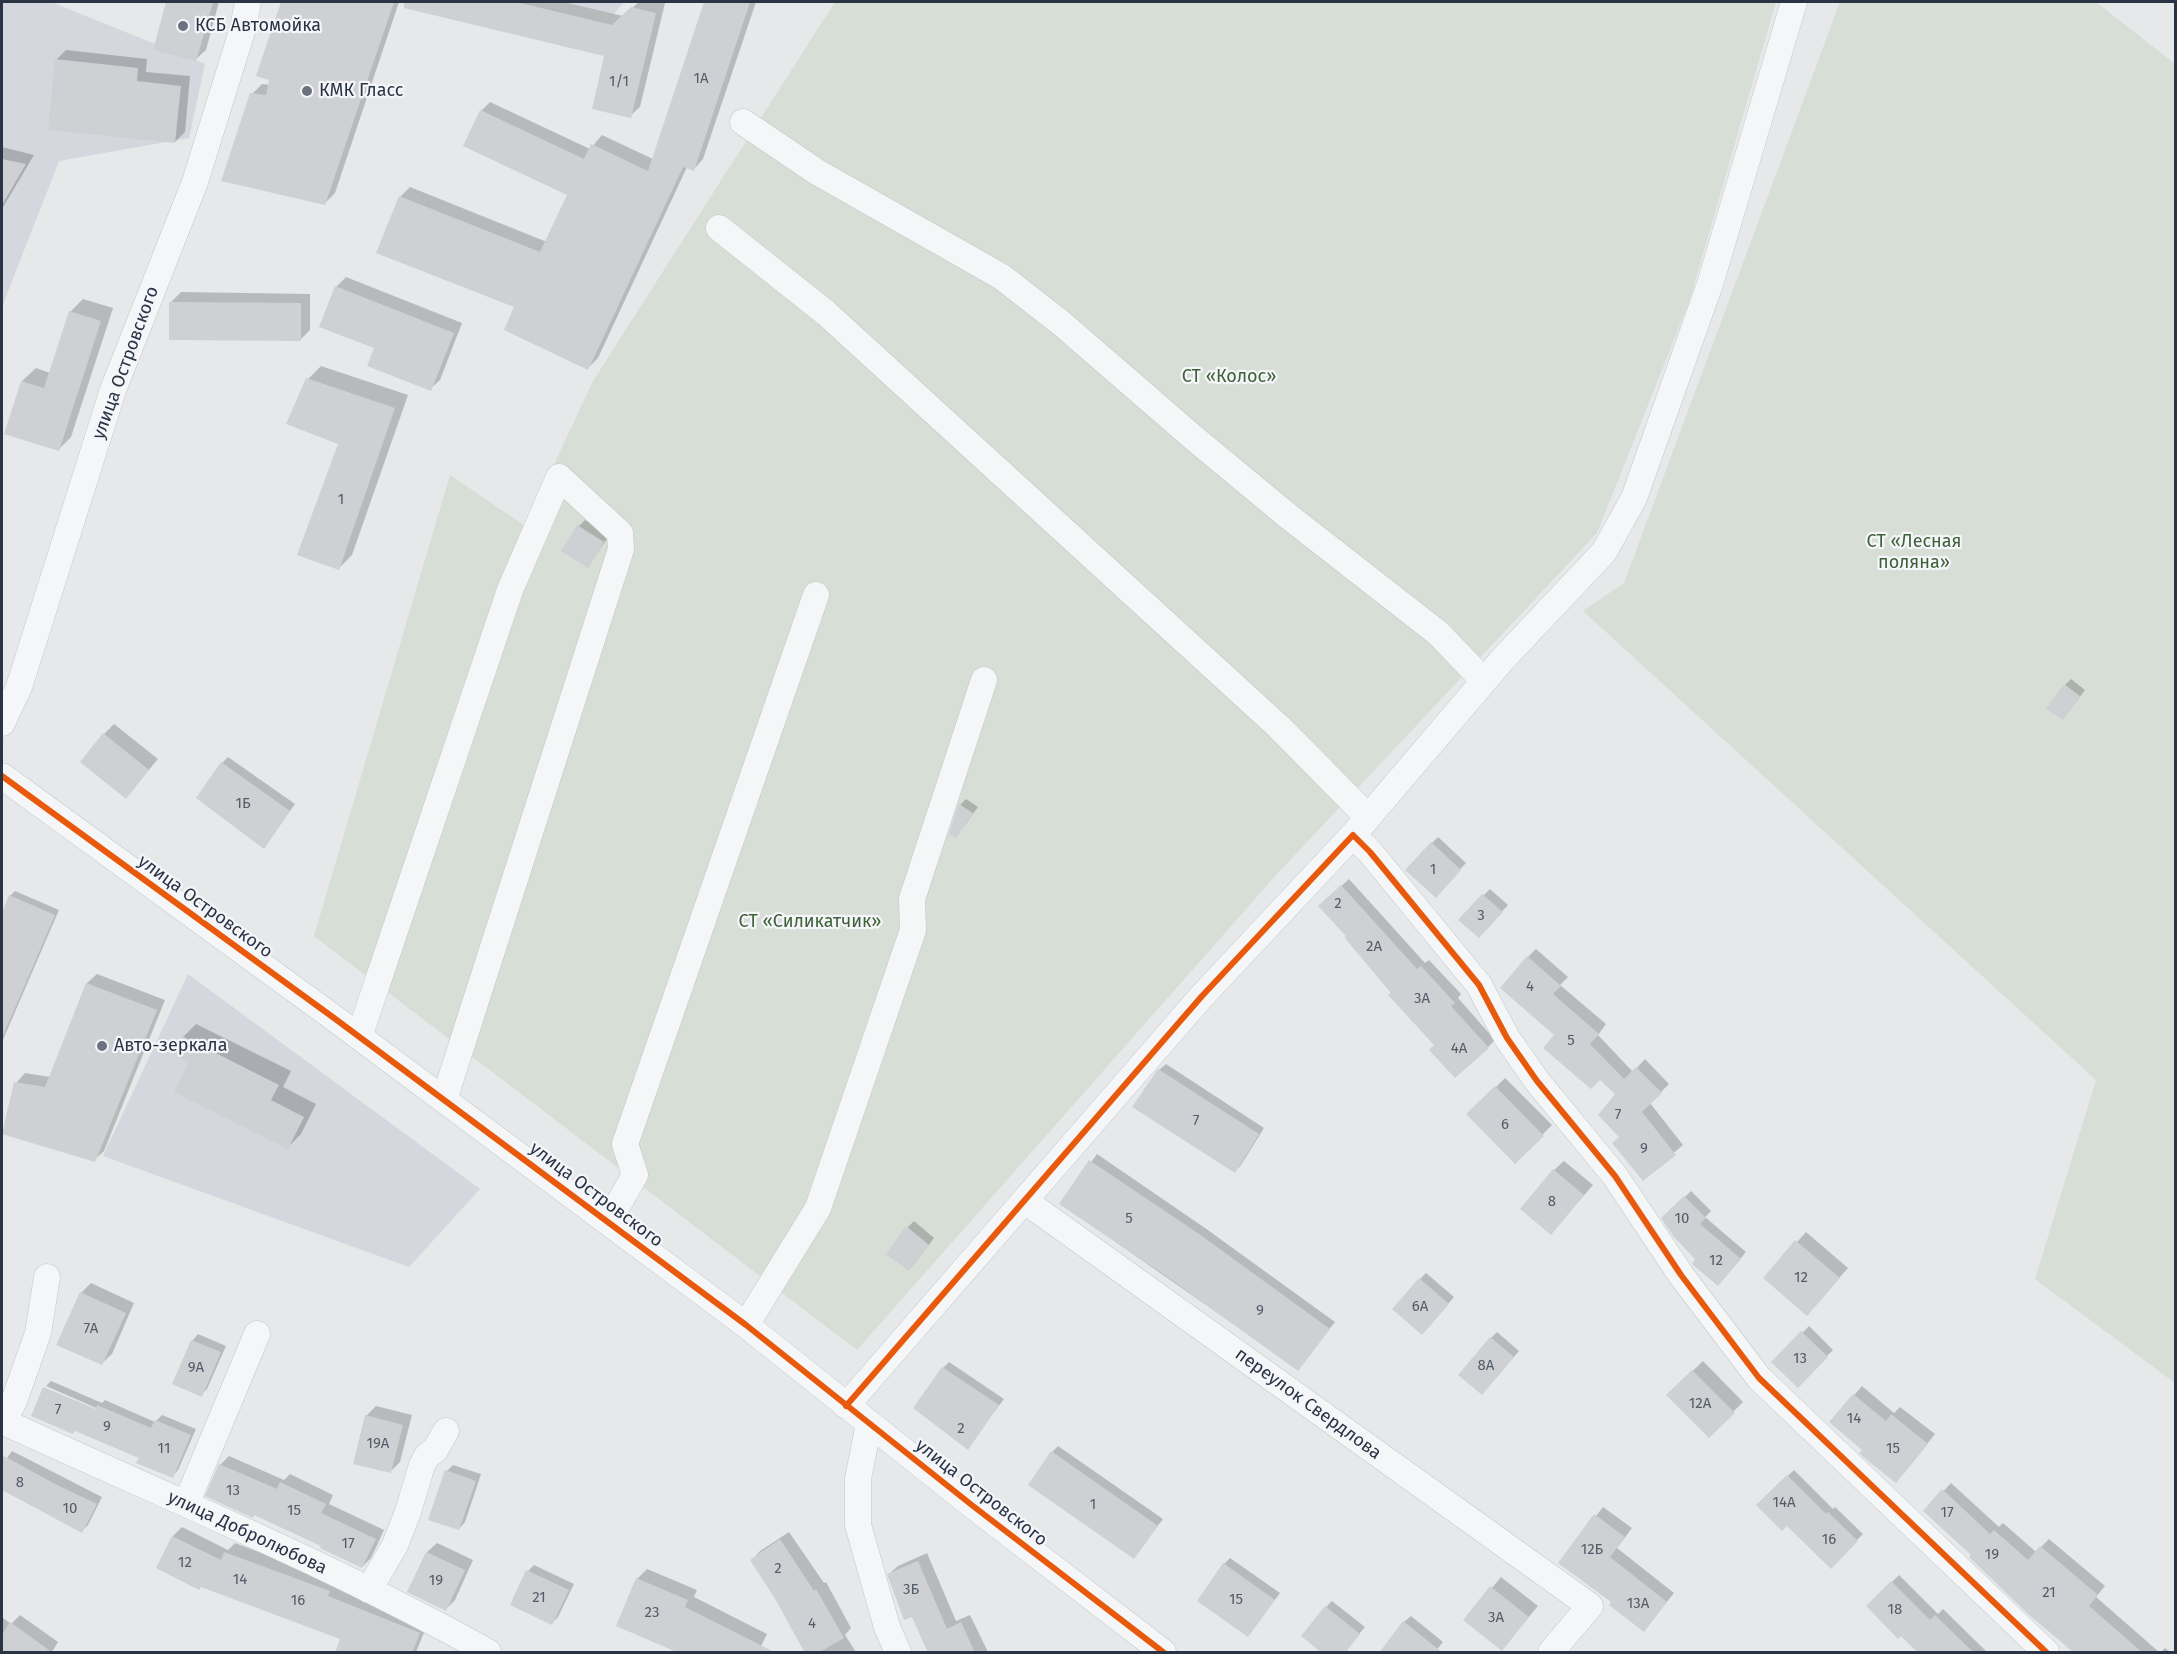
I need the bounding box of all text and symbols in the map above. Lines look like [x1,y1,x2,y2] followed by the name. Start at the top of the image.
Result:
[195,15,321,37] place label: КСБ Автомойка
[176,19,190,33] marker: КСБ Автомойка
[693,70,709,88] house number: 1А
[609,73,629,91] house number: 1/1
[319,80,403,102] place label: КМК Гласс
[300,84,314,98] marker: КМК Гласс
[88,283,164,443] street label: улица Островского
[1182,366,1276,388] park label: СТ «Колос»
[338,491,344,509] house number: 1
[1867,531,1961,574] park label: СТ «Лесная поляна»
[235,795,251,813] house number: 1Б
[133,851,277,963] street label: улица Островского
[1430,861,1436,879] house number: 1
[1334,895,1342,913] house number: 2
[1477,907,1485,925] house number: 3
[739,911,881,933] park label: СТ «Силикатчик»
[1366,938,1382,956] house number: 2А
[1526,978,1534,996] house number: 4
[1414,990,1430,1008] house number: 3А
[1567,1032,1575,1050] house number: 5
[114,1035,227,1057] place label: Авто-зеркала
[95,1039,109,1053] marker: Авто-зеркала
[1451,1040,1467,1058] house number: 4А
[1615,1106,1621,1124] house number: 7
[1193,1112,1199,1130] house number: 7
[1501,1116,1509,1134] house number: 6
[525,1138,667,1252] street label: улица Островского
[1640,1140,1648,1158] house number: 9
[1548,1193,1556,1211] house number: 8
[1125,1210,1133,1228] house number: 5
[1675,1210,1689,1228] house number: 10
[1709,1252,1723,1270] house number: 12
[1794,1269,1808,1287] house number: 12
[1412,1298,1428,1316] house number: 6А
[1256,1302,1264,1320] house number: 9
[84,1320,98,1338] house number: 7А
[1231,1344,1385,1464] street label: переулок Свердлова
[1793,1350,1807,1368] house number: 13
[1478,1357,1494,1375] house number: 8А
[188,1359,204,1377] house number: 9А
[1689,1395,1711,1413] house number: 12А
[55,1401,61,1419] house number: 7
[1847,1410,1861,1428] house number: 14
[103,1418,111,1436] house number: 9
[957,1420,965,1438] house number: 2
[367,1435,389,1453] house number: 19А
[911,1435,1051,1551] street label: улица Островского
[158,1440,170,1458] house number: 11
[1886,1440,1900,1458] house number: 15
[16,1474,24,1492] house number: 8
[226,1482,240,1500] house number: 13
[164,1487,330,1579] street label: улица Добролюбова
[1772,1494,1796,1512] house number: 14А
[1090,1496,1096,1514] house number: 1
[63,1500,77,1518] house number: 10
[287,1502,301,1520] house number: 15
[1940,1504,1954,1522] house number: 17
[1822,1531,1836,1549] house number: 16
[341,1535,355,1553] house number: 17
[1581,1541,1603,1559] house number: 12Б
[1985,1546,1999,1564] house number: 19
[178,1554,192,1572] house number: 12
[774,1560,782,1578] house number: 2
[233,1571,247,1589] house number: 14
[429,1572,443,1590] house number: 19
[903,1581,919,1599] house number: 3Б
[2042,1584,2056,1602] house number: 21
[532,1589,546,1607] house number: 21
[1229,1591,1243,1609] house number: 15
[291,1592,305,1610] house number: 16
[1627,1595,1649,1613] house number: 13А
[1888,1601,1902,1619] house number: 18
[645,1604,659,1622] house number: 23
[1488,1609,1504,1627] house number: 3А
[808,1615,816,1633] house number: 4

